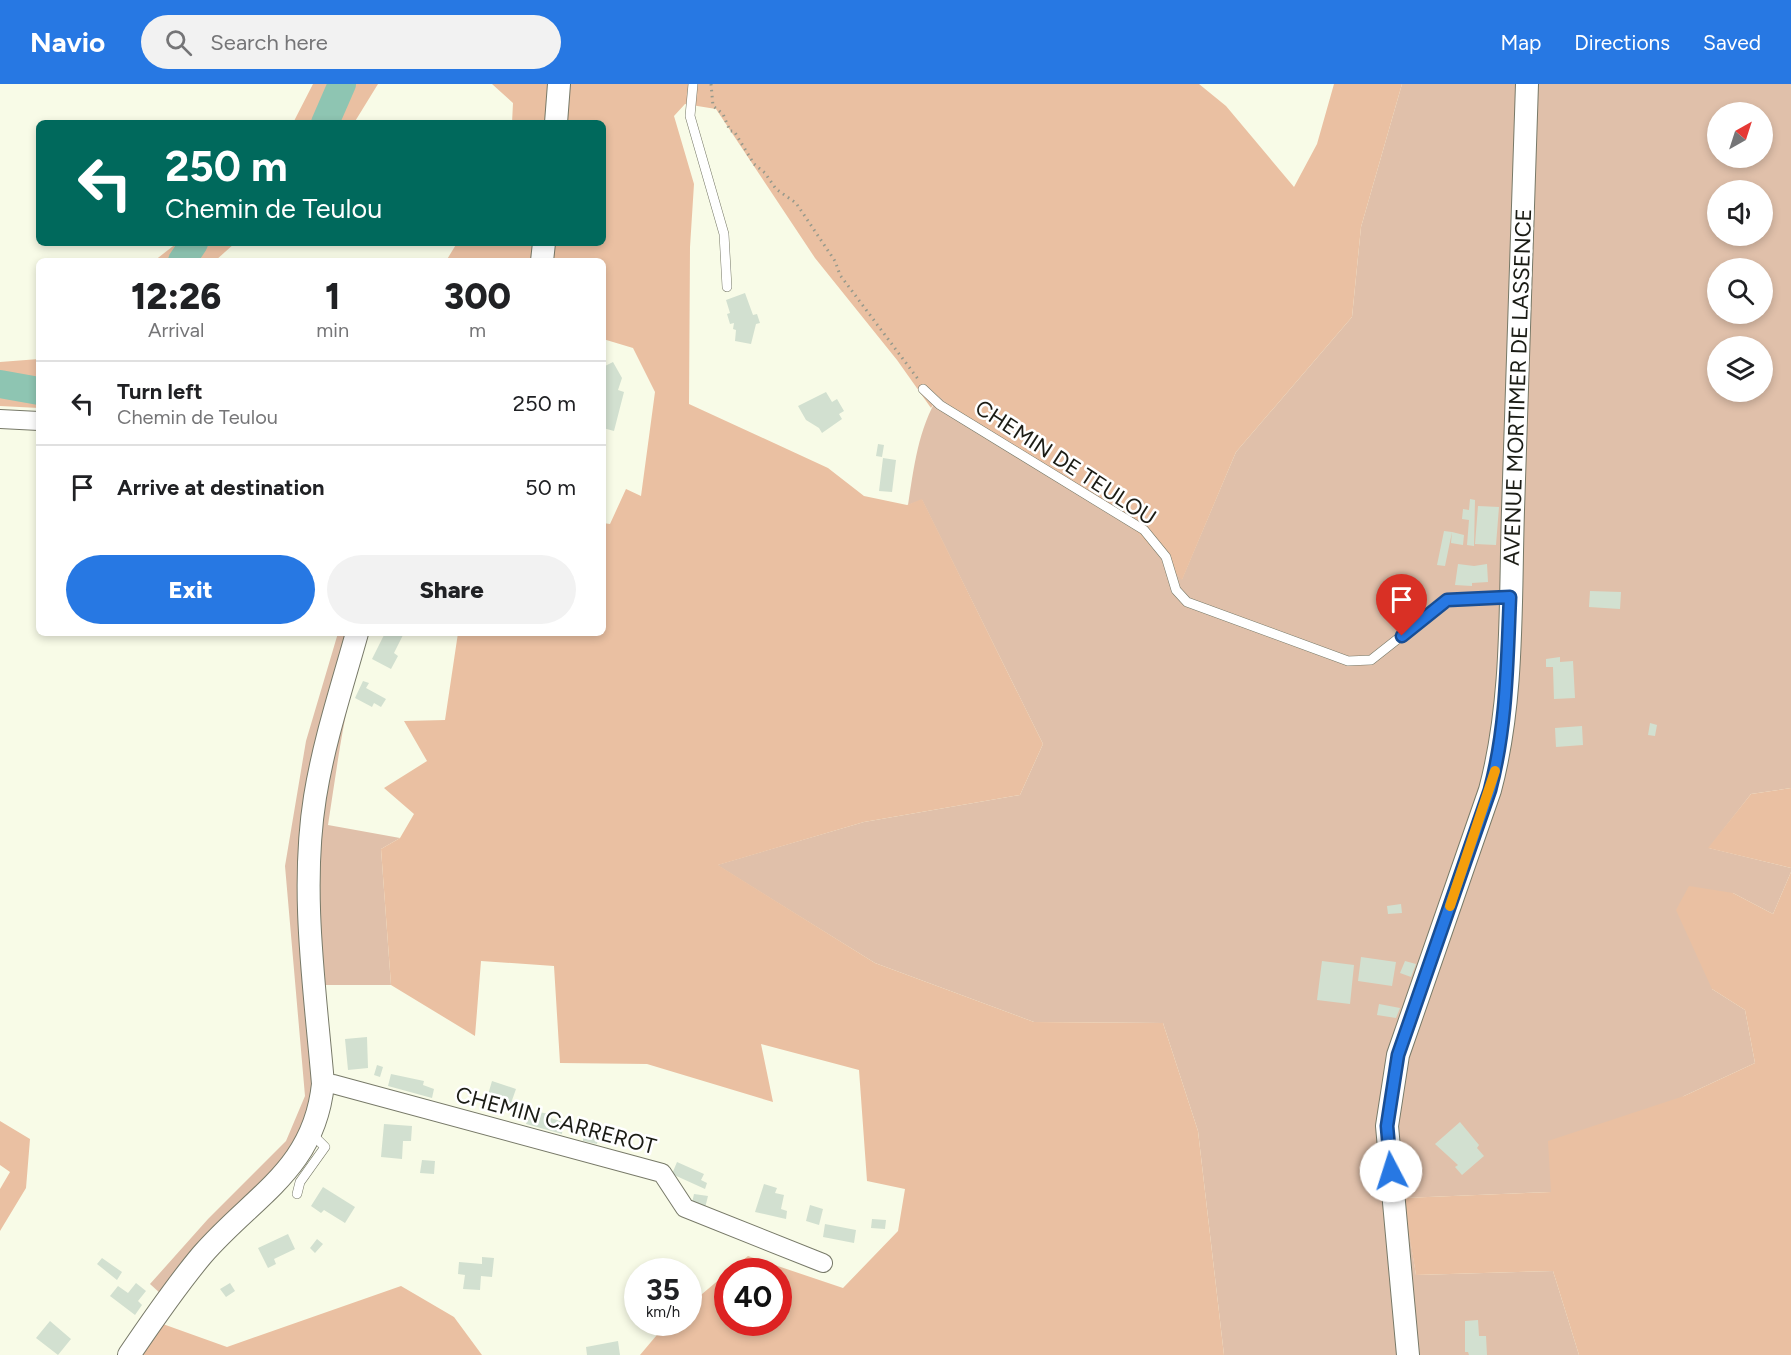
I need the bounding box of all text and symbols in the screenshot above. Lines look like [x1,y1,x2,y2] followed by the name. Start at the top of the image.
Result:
[141,15,561,69] search box
[30,25,105,59] text: Navio
[162,26,195,59] icon: search
[210,29,328,56] text: Search here
[1500,30,1541,55] text: Map
[1574,30,1670,55] text: Directions
[1703,30,1761,55] text: Saved
[1707,102,1773,168] north arrow
[1707,102,1773,402] map controls
[165,141,288,192] text: 250 m
[66,144,144,222] icon: left
[1707,180,1773,246] button: sound
[165,192,382,225] text: Chemin de Teulou
[1498,208,1537,566] street label: AVENUE MORTIMER DE LASSENCE
[1707,258,1773,324] button: search
[131,275,221,318] text: 12:26
[325,275,340,318] text: 1
[444,275,511,318] text: 300
[148,318,204,342] text: Arrival
[316,318,349,342] text: min
[469,318,486,342] text: m
[1707,336,1773,402] button: layers
[117,378,203,405] text: Turn left
[66,387,99,420] icon: left
[513,390,576,417] text: 250 m
[970,394,1161,531] street label: CHEMIN DE TEULOU
[117,405,278,429] text: Chemin de Teulou
[66,471,99,504] icon: arrive
[117,474,325,501] text: Arrive at destination
[525,474,576,501] text: 50 m
[66,555,315,624] button: Exit
[327,555,576,624] button: Share
[1376,574,1427,636] pin
[1385,583,1418,616] icon: arrive
[453,1081,659,1160] street label: CHEMIN CARREROT
[1359,1139,1423,1203] position arrow
[714,1258,792,1336] speed limit sign: 40
[646,1271,680,1308] text: 35
[646,1303,680,1321] text: km/h

